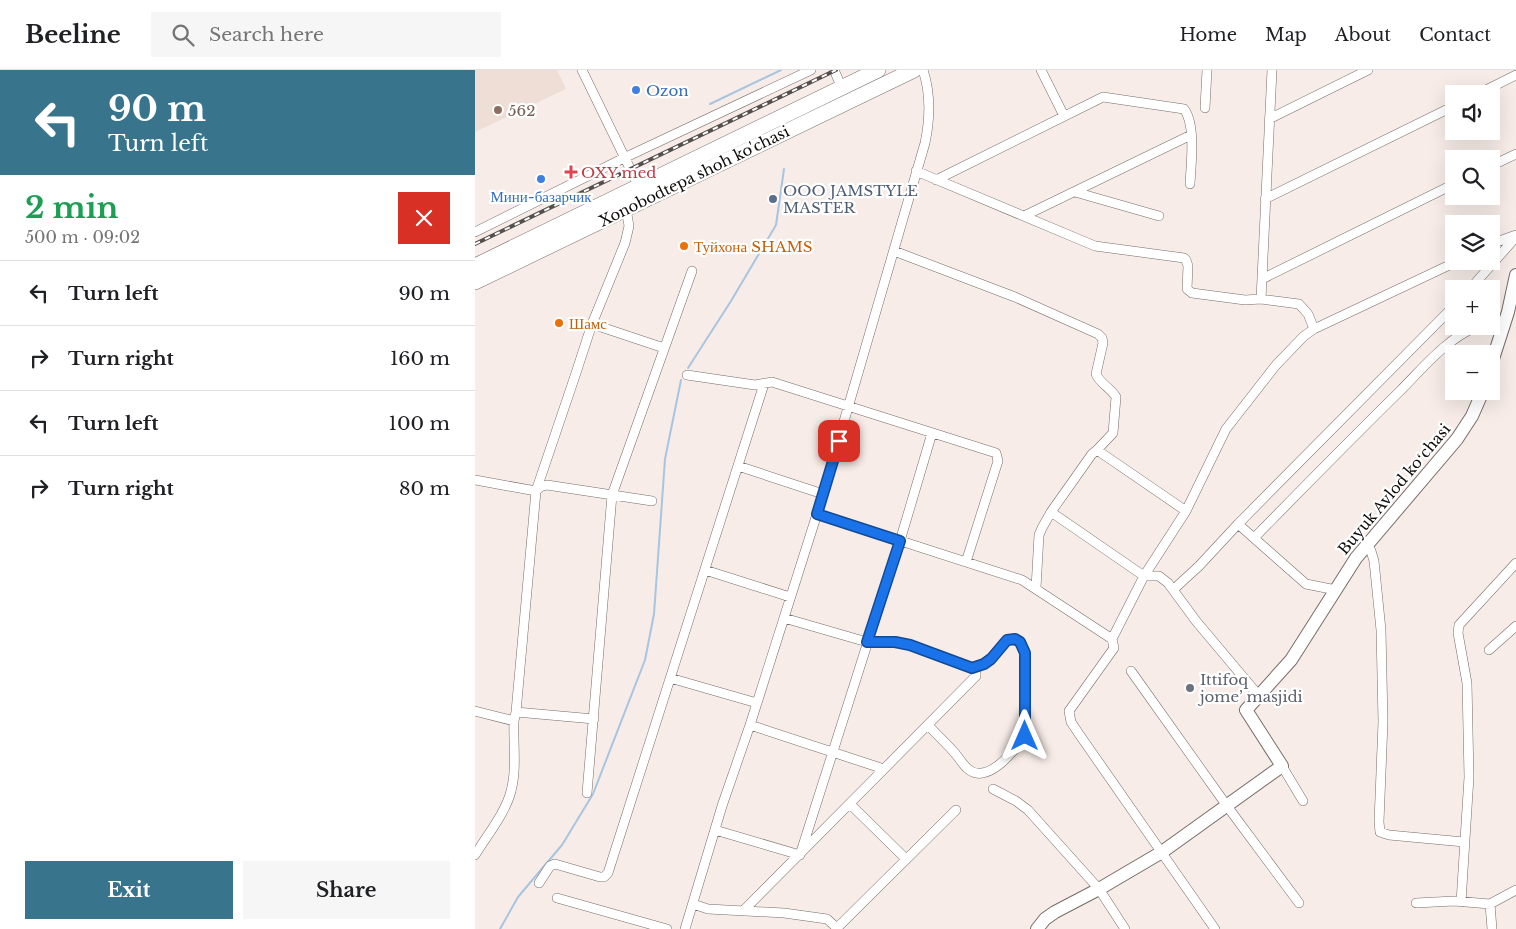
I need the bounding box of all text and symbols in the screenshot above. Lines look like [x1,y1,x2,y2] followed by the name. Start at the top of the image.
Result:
[151,12,501,57] search box
[25,20,121,49] text: Beeline
[169,21,197,49] icon: search
[209,23,324,46] text: Search here
[1179,24,1237,46] text: Home
[1265,24,1307,46] text: Map
[1335,24,1391,46] text: About
[1419,24,1491,46] text: Contact
[646,81,689,100] place label: Ozon
[630,84,642,96] marker: Ozon
[1445,85,1500,400] map controls
[1445,85,1500,140] button: sound
[108,87,206,130] text: 90 m
[25,90,90,155] icon: left
[508,101,535,120] place label: 562
[492,104,504,116] marker: 562
[596,122,792,230] street label: Xonobodtepa shoh ko'chasi
[108,130,208,157] text: Turn left
[1445,150,1500,205] button: search
[581,163,656,182] place label: OXY med
[565,166,577,178] marker: OXY med
[535,173,547,185] marker: Мини-базарчик
[783,181,918,217] place label: OOO JAMSTYLE MASTER
[490,187,592,206] place label: Мини-базарчик
[25,189,118,226] text: 2 min
[398,192,450,244] button: close
[767,193,779,205] marker: OOO JAMSTYLE MASTER
[1445,215,1500,270] button: layers
[25,227,140,247] text: 500 m · 09:02
[694,237,813,256] place label: Туйхона SHAMS
[678,240,690,252] marker: Туйхона SHAMS
[25,279,53,307] icon: left
[1445,280,1500,335] button: +
[68,282,159,305] text: Turn left
[398,282,450,305] text: 90 m
[569,314,607,333] place label: Шамс
[553,317,565,329] marker: Шамс
[25,344,53,372] icon: right
[1445,345,1500,400] button: −
[68,347,174,370] text: Turn right
[390,347,450,370] text: 160 m
[25,409,53,437] icon: left
[68,412,159,435] text: Turn left
[389,412,450,435] text: 100 m
[818,420,860,462] pin
[1334,420,1454,558] street label: Buyuk Avlod koʻchasi
[825,427,853,455] icon: arrive
[25,474,53,502] icon: right
[68,477,174,500] text: Turn right
[399,477,450,500] text: 80 m
[1197,670,1303,706] place label: Ittifoq jome’ masjidi
[1184,682,1196,694] marker: Ittifoq jome’ masjidi
[998,709,1050,761] position arrow
[25,861,233,919] button: Exit
[243,861,450,919] button: Share

